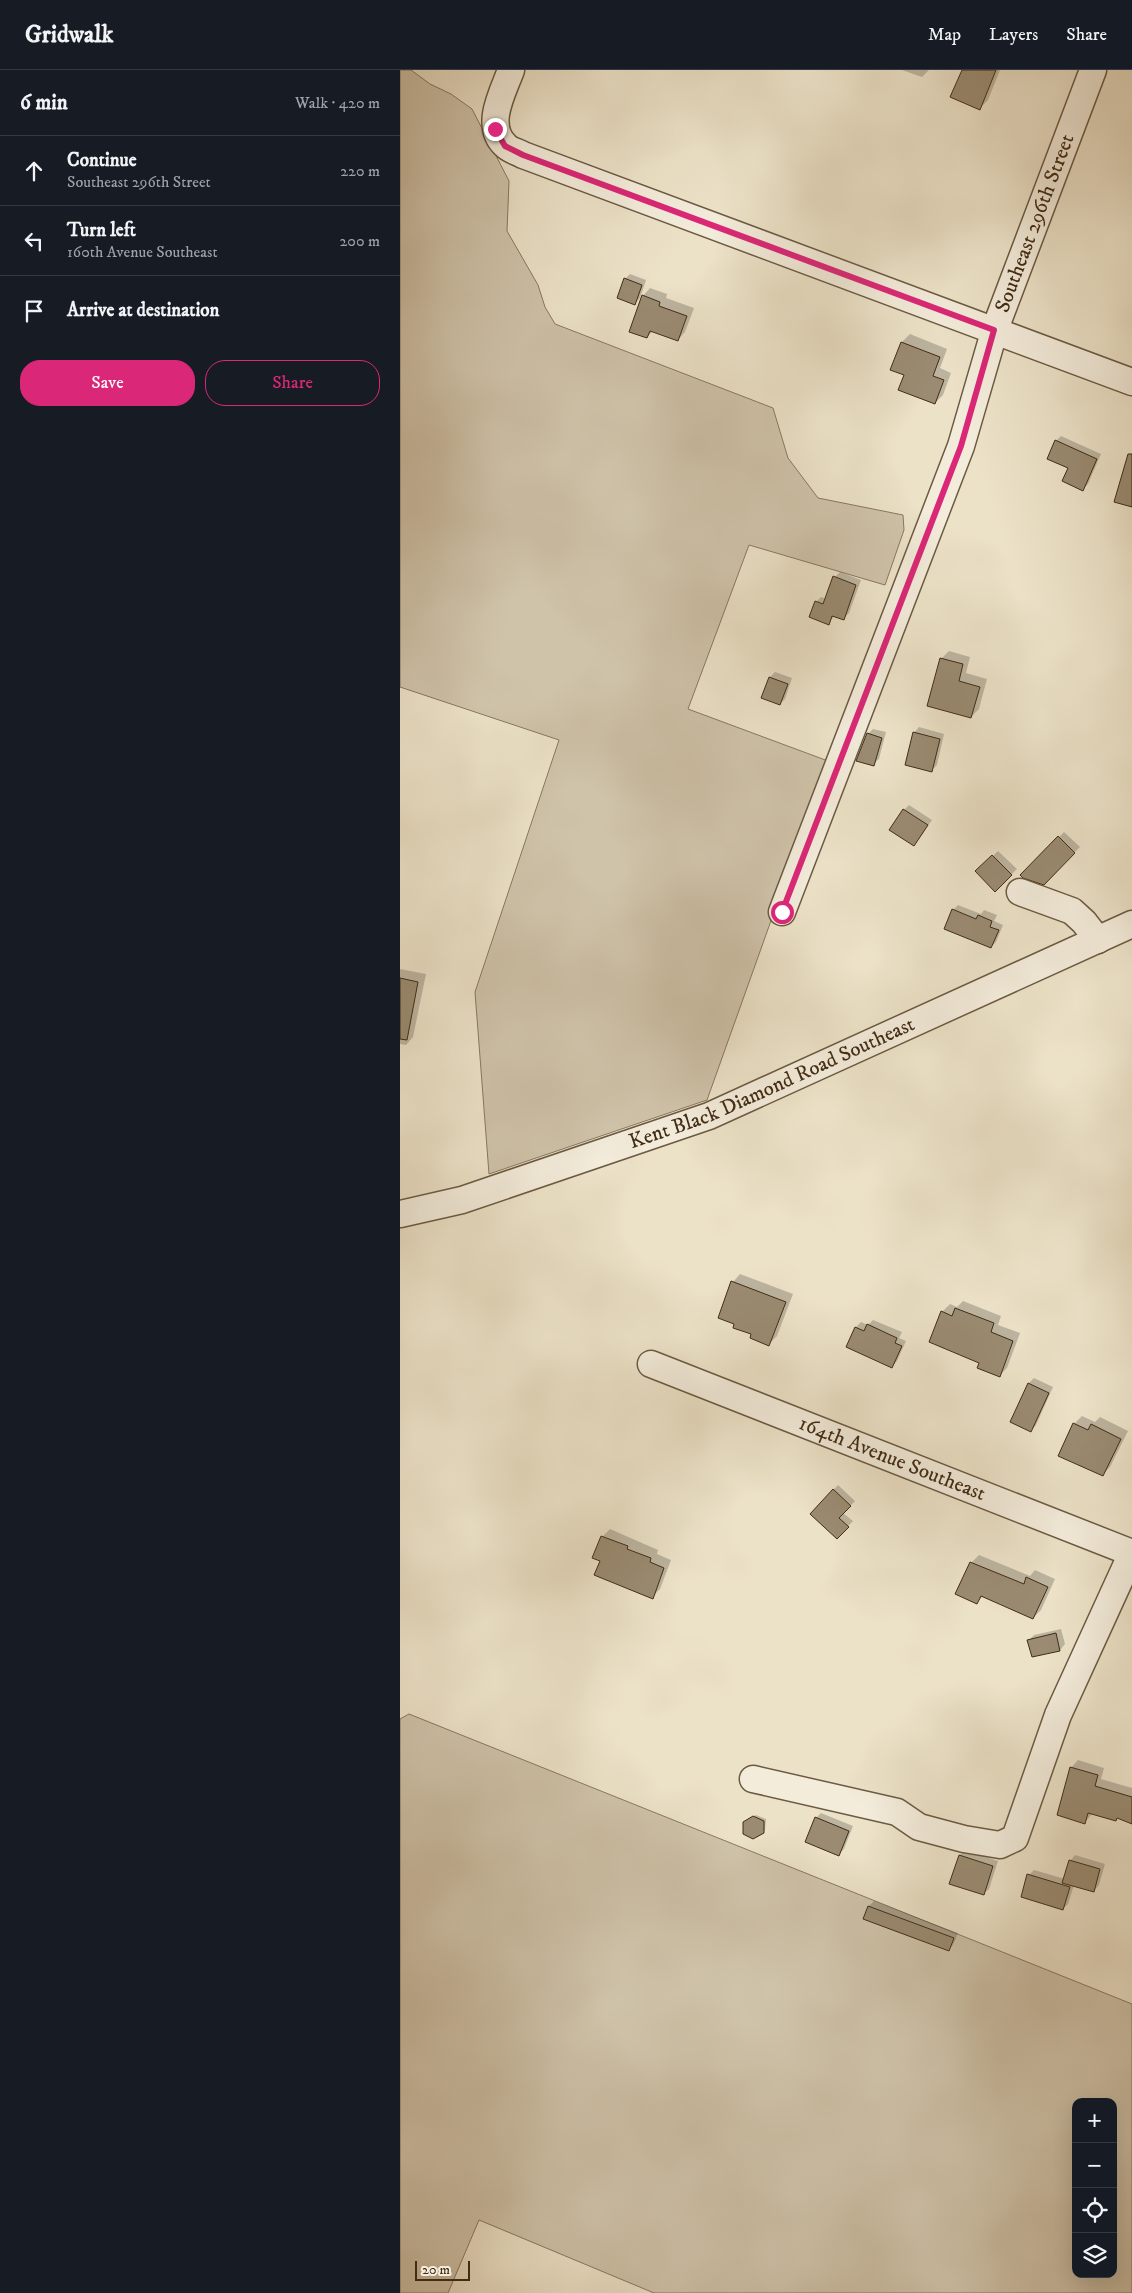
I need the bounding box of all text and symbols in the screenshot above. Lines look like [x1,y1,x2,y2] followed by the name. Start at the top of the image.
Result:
[25,20,113,50] text: Gridwalk
[928,24,961,46] text: Map
[989,24,1038,46] text: Layers
[1066,24,1107,46] text: Share
[20,90,68,116] text: 6 min
[295,93,380,113] text: Walk · 420 m
[484,118,507,141] route end
[989,130,1081,316] street label: Southeast 296th Street
[67,149,137,172] text: Continue
[20,157,48,185] icon: ahead
[340,161,380,181] text: 220 m
[67,172,211,192] text: Southeast 296th Street
[67,219,136,242] text: Turn left
[20,227,48,255] icon: left
[339,231,380,251] text: 200 m
[67,242,218,262] text: 160th Avenue Southeast
[20,297,48,325] icon: arrive
[67,299,219,322] text: Arrive at destination
[20,360,195,406] button: Save
[205,360,380,406] button: Share
[771,901,794,924] route start
[626,1011,919,1155] street label: Kent Black Diamond Road Southeast
[795,1410,989,1507] street label: 164th Avenue Southeast
[1072,2098,1117,2278] map controls
[1072,2098,1117,2143] button: +
[1072,2143,1117,2188] button: −
[1072,2188,1117,2233] button: locate
[1072,2233,1117,2278] button: layers
[415,2258,470,2281] scale bar
[422,2261,450,2279] text: 20 m

